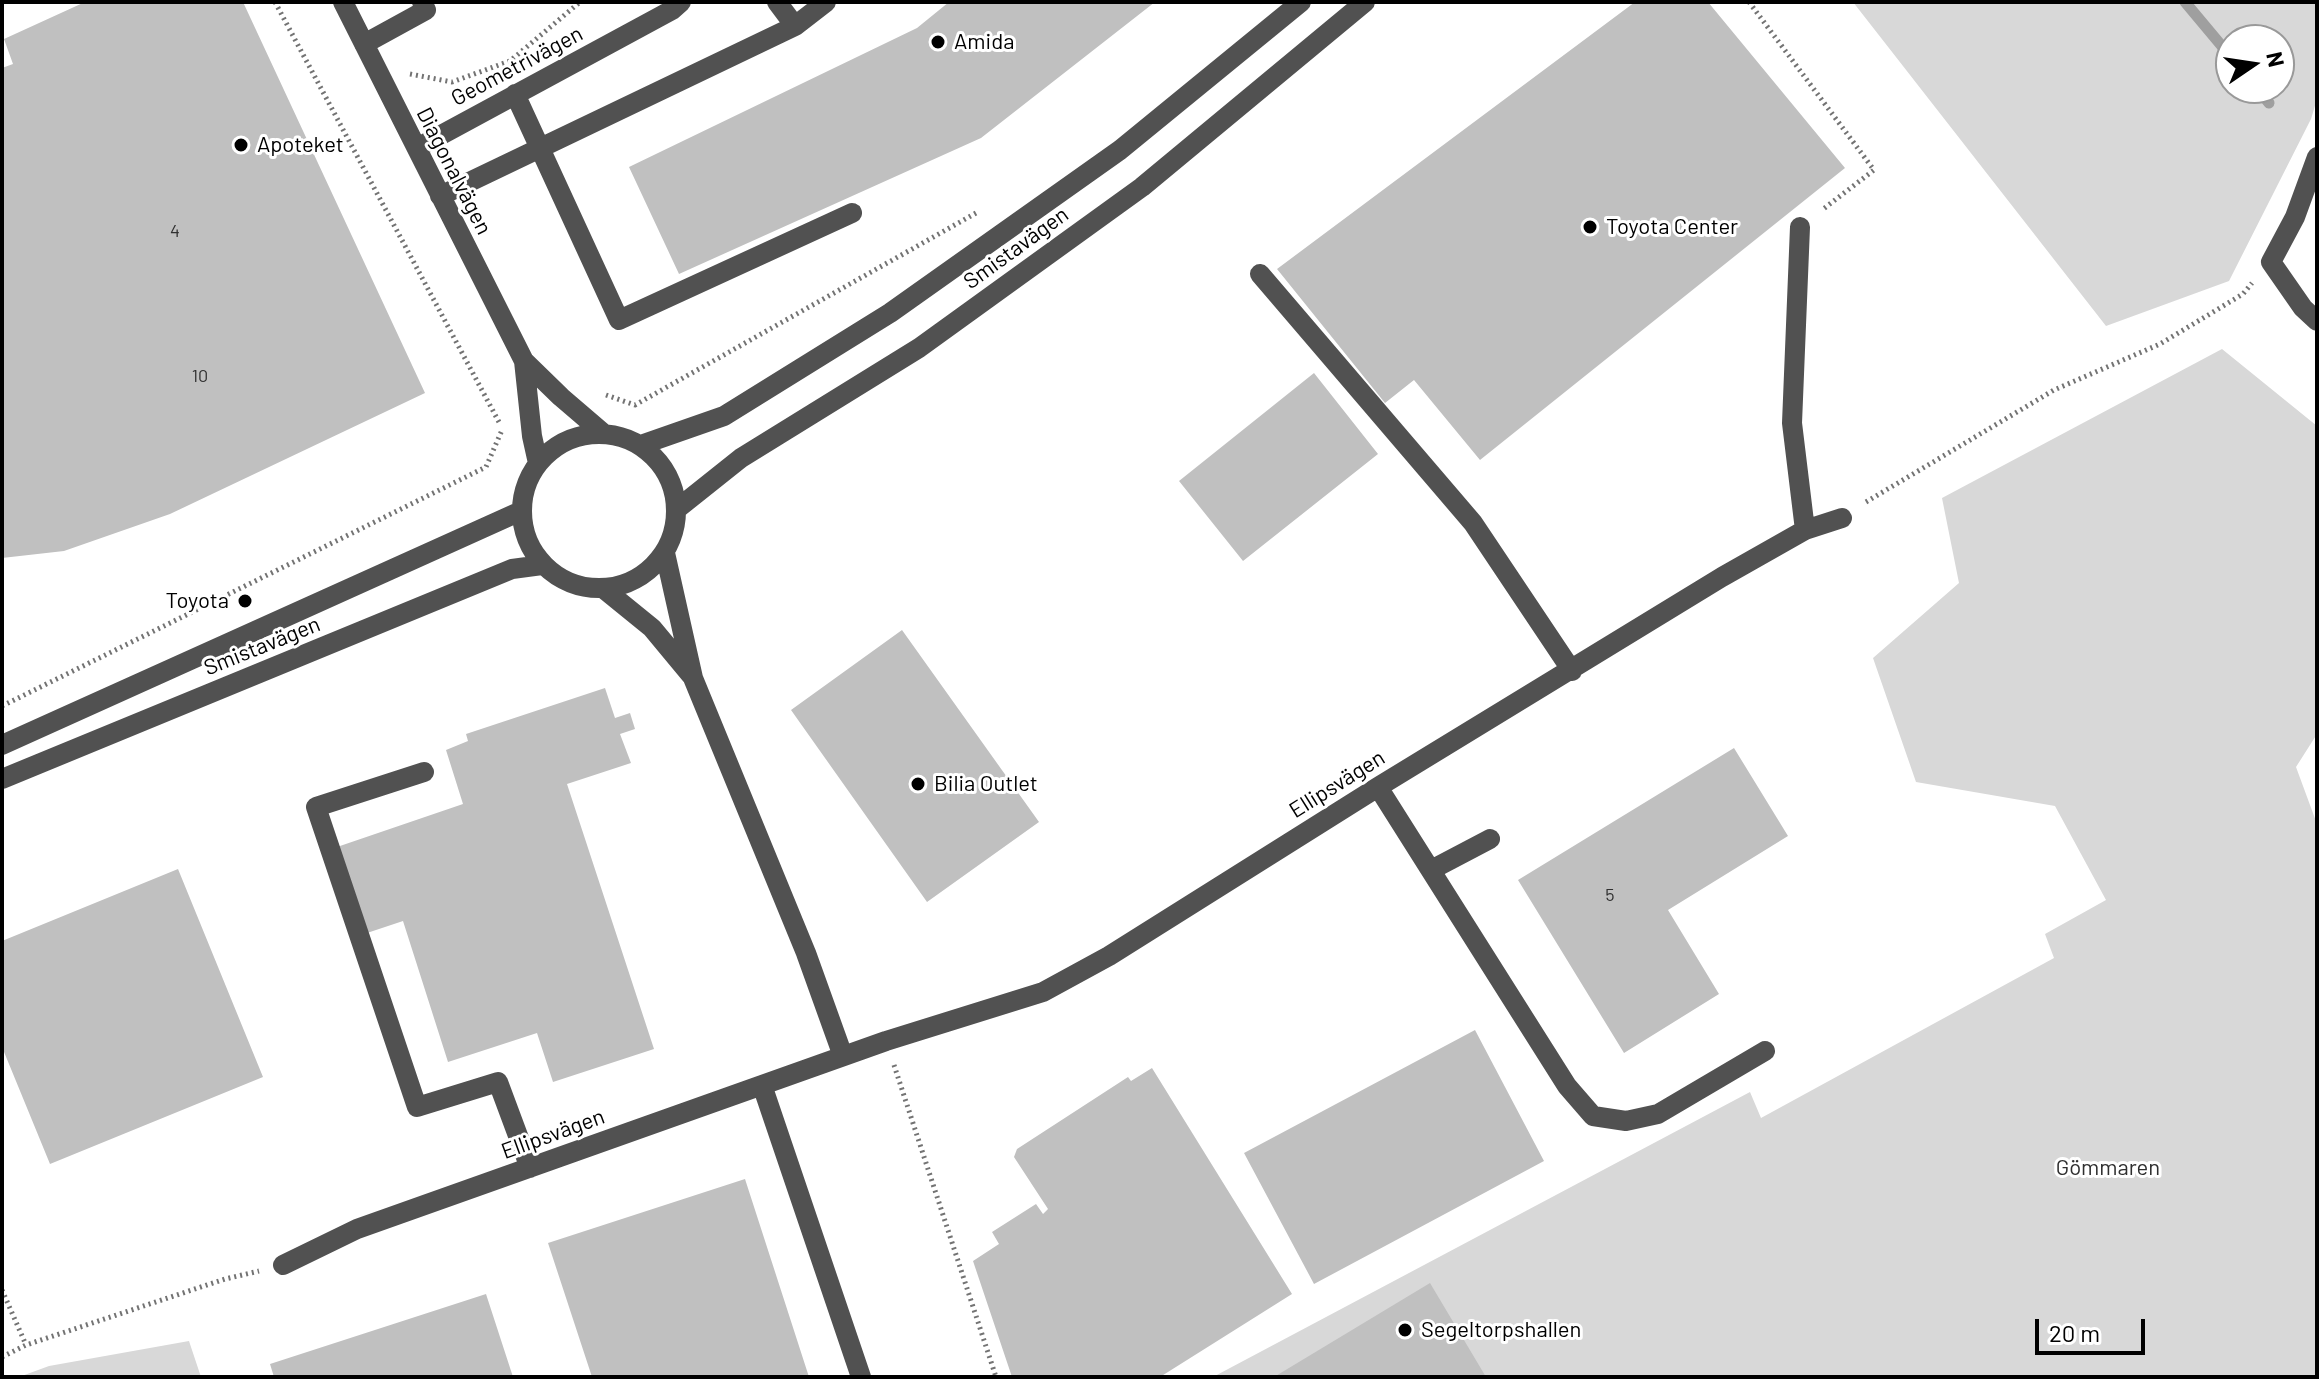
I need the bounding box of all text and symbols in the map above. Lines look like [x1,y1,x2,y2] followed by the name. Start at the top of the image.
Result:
[447,20,587,112] street label: Geometrivägen
[2215,24,2295,104] north arrow
[954,29,1014,55] place label: Amida
[929,33,947,51] marker: Amida
[2262,49,2291,69] text: N
[411,103,497,239] street label: Diagonalvägen
[257,132,344,158] place label: Apoteket
[232,136,250,154] marker: Apoteket
[958,201,1074,295] street label: Smistavägen
[1606,214,1738,240] place label: Toyota Center
[1581,218,1599,236] marker: Toyota Center
[170,220,180,242] house number: 4
[192,365,208,387] house number: 10
[166,588,229,614] place label: Toyota
[236,592,254,610] marker: Toyota
[200,611,324,681] street label: Smistavägen
[1284,744,1390,824] street label: Ellipsvägen
[934,771,1038,797] place label: Bilia Outlet
[909,775,927,793] marker: Bilia Outlet
[1605,884,1615,906] house number: 5
[498,1103,608,1165] street label: Ellipsvägen
[2056,1155,2160,1181] park label: Gömmaren
[2039,1303,2149,1353] scale bar
[1421,1317,1581,1343] place label: Segeltorpshallen
[2049,1318,2100,1347] text: 20 m
[1396,1321,1414,1339] marker: Segeltorpshallen

